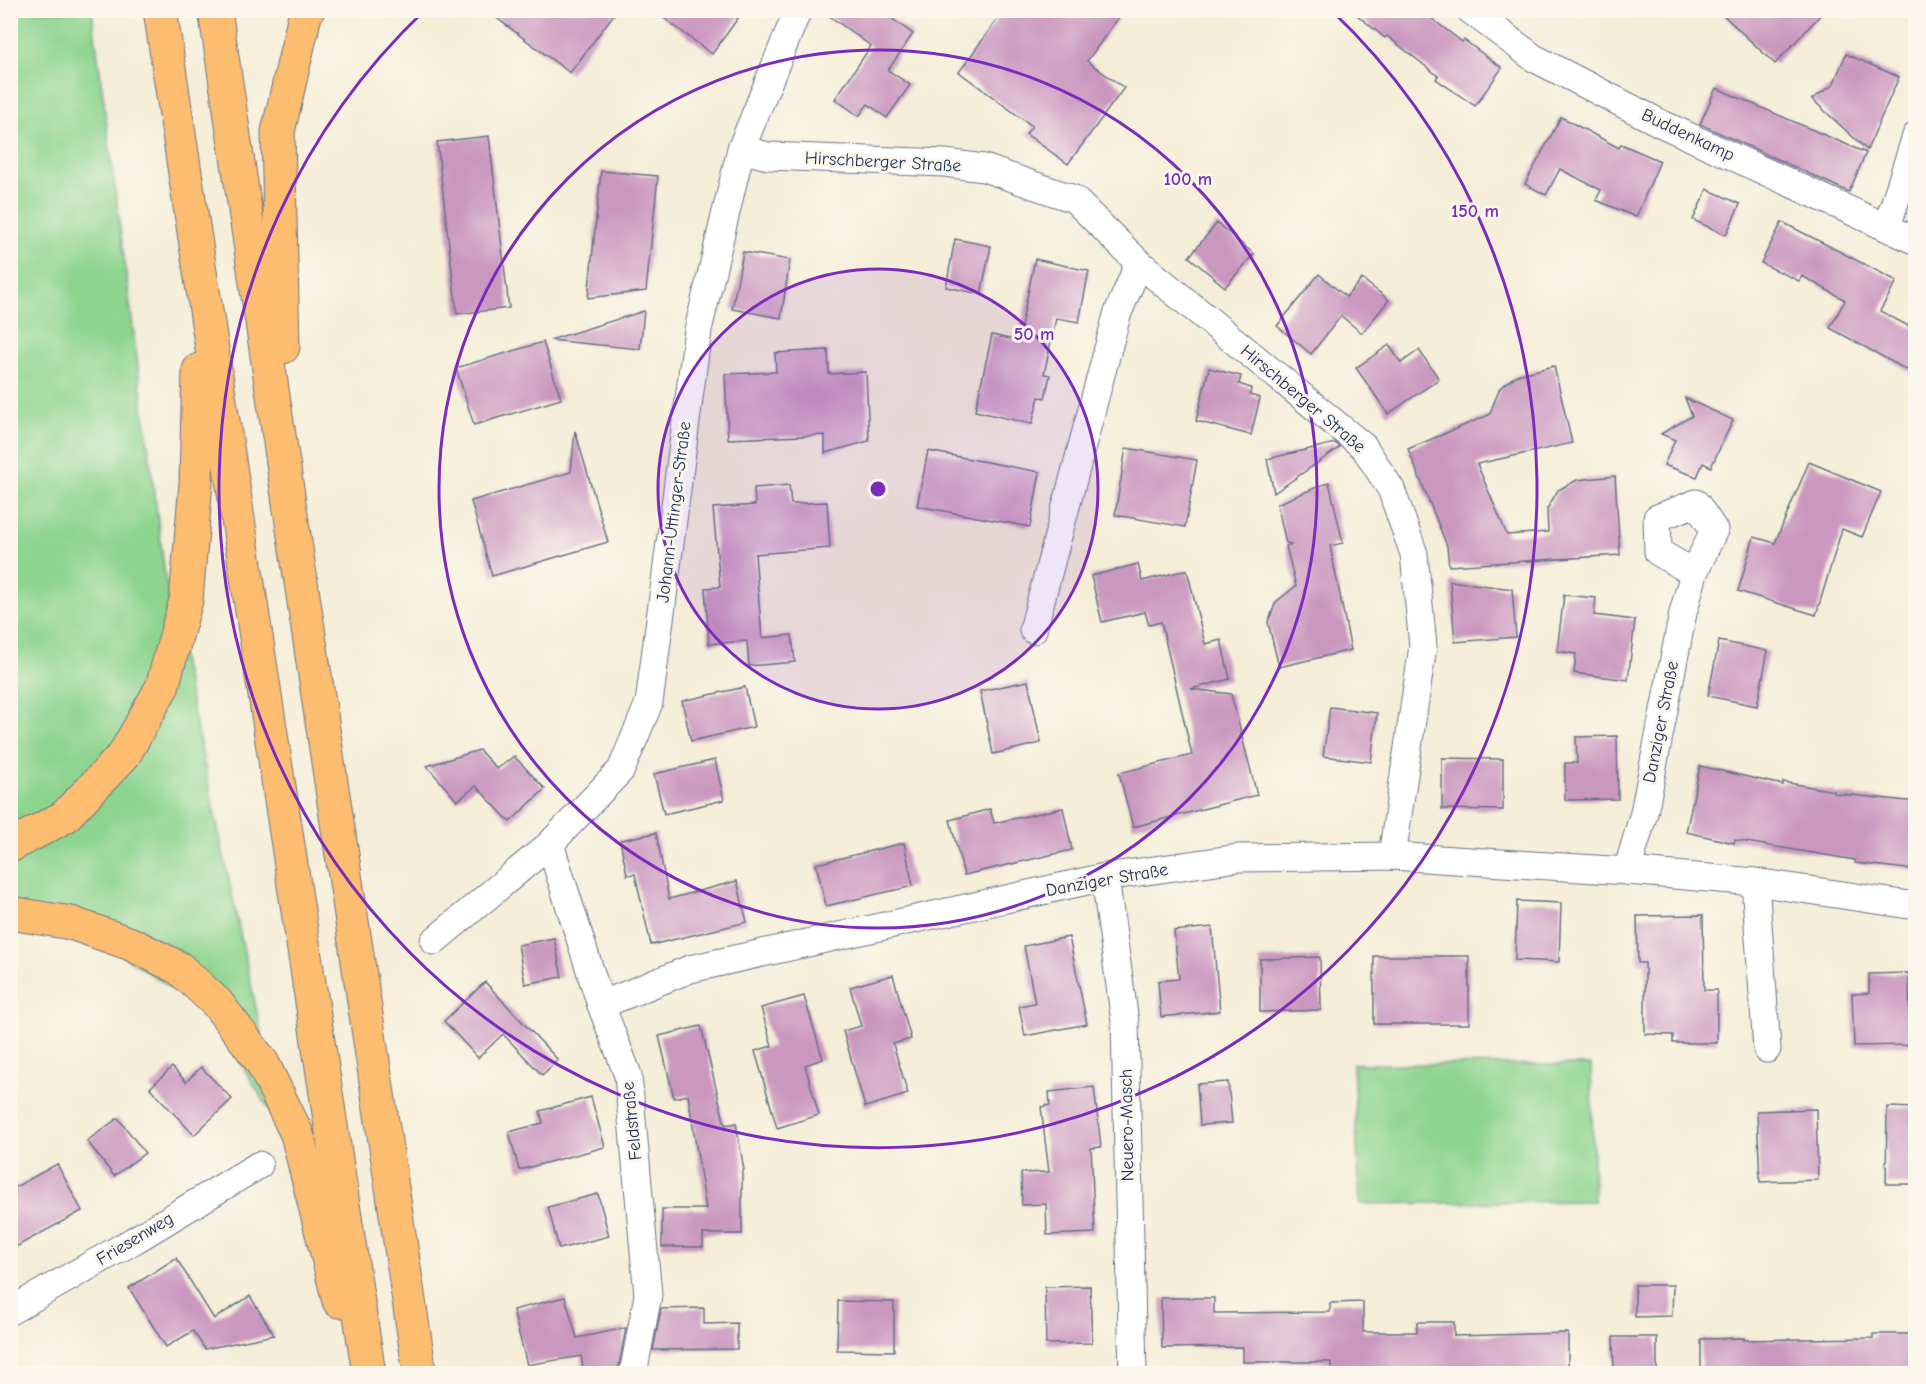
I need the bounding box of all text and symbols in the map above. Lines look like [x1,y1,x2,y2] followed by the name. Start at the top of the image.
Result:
[1638,104,1738,166] street label: Buddenkamp
[804,147,962,177] street label: Hirschberger Straße
[1164,169,1212,190] text: 100 m
[1451,201,1499,222] text: 150 m
[1014,324,1054,345] text: 50 m
[1236,341,1370,457] street label: Hirschberger Straße
[652,420,696,604] street label: Johann-Uttinger-Straße
[868,479,888,499] centre of rings
[1639,659,1683,785] street label: Danziger Straße
[1044,859,1170,901] street label: Danziger Straße
[1116,1068,1138,1182] street label: Neuero-Masch
[617,1081,647,1161] street label: Feldstraße
[93,1208,177,1270] street label: Friesenweg

